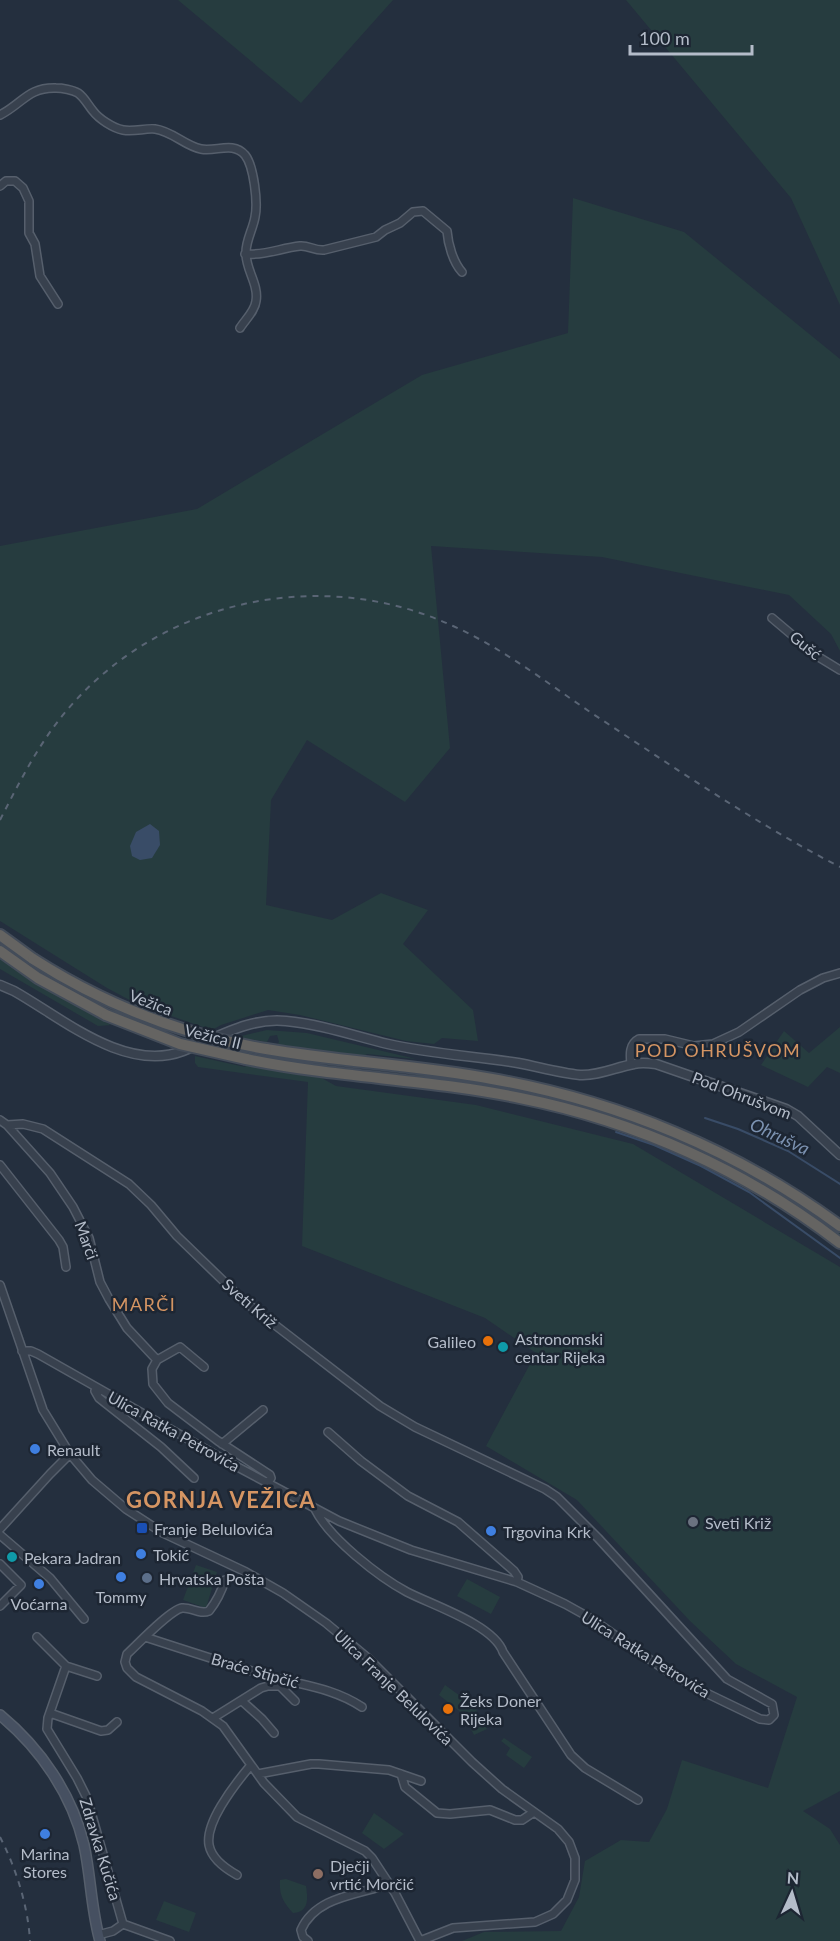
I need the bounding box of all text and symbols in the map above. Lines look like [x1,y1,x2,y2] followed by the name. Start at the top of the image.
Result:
[630,18,752,56] scale bar
[639,27,690,49] text: 100 m
[786,627,826,664] street label: Gušć
[127,985,175,1019] street label: Vežica
[183,1020,243,1052] street label: Vežica II
[635,1039,801,1061] district label: POD OHRUŠVOM
[690,1067,794,1123] street label: Pod Ohrušvom
[747,1113,813,1159] water label: Ohrušva
[71,1218,103,1262] street label: Marči
[219,1274,281,1332] street label: Sveti Križ
[112,1293,176,1315] district label: MARČI
[515,1329,605,1366] place label: Astronomski centar Rijeka
[427,1332,476,1351] place label: Galileo
[481,1334,495,1348] marker: Galileo
[496,1340,510,1354] marker: Astronomski centar Rijeka
[105,1387,243,1475] street label: Ulica Ratka Petrovića
[47,1440,101,1459] place label: Renault
[28,1442,42,1456] marker: Renault
[126,1486,316,1513] district label: GORNJA VEŽICA
[705,1513,771,1532] place label: Sveti Križ
[686,1515,700,1529] marker: Sveti Križ
[154,1519,273,1538] place label: Franje Belulovića
[135,1521,149,1535] marker: Franje Belulovića
[503,1522,592,1541] place label: Trgovina Krk
[484,1524,498,1538] marker: Trgovina Krk
[153,1545,190,1564] place label: Tokić
[134,1547,148,1561] marker: Tokić
[24,1548,121,1567] place label: Pekara Jadran
[5,1550,19,1564] marker: Pekara Jadran
[159,1569,265,1588] place label: Hrvatska Pošta
[114,1570,128,1584] marker: Tommy
[140,1571,154,1585] marker: Hrvatska Pošta
[32,1577,46,1591] marker: Voćarna
[96,1587,147,1606] place label: Tommy
[11,1594,68,1613] place label: Voćarna
[578,1607,714,1701] street label: Ulica Ratka Petrovića
[331,1625,457,1749] street label: Ulica Franje Belulovića
[209,1648,301,1692] street label: Braće Stipčić
[460,1691,541,1728] place label: Žeks Doner Rijeka
[441,1702,455,1716] marker: Žeks Doner Rijeka
[76,1795,126,1903] street label: Zdravka Kučića
[38,1827,52,1841] marker: Marina Stores
[20,1844,70,1881] place label: Marina Stores
[330,1856,414,1893] place label: Dječji vrtić Morčić
[762,1863,822,1923] north arrow
[311,1867,325,1881] marker: Dječji vrtić Morčić
[786,1868,800,1887] text: N

